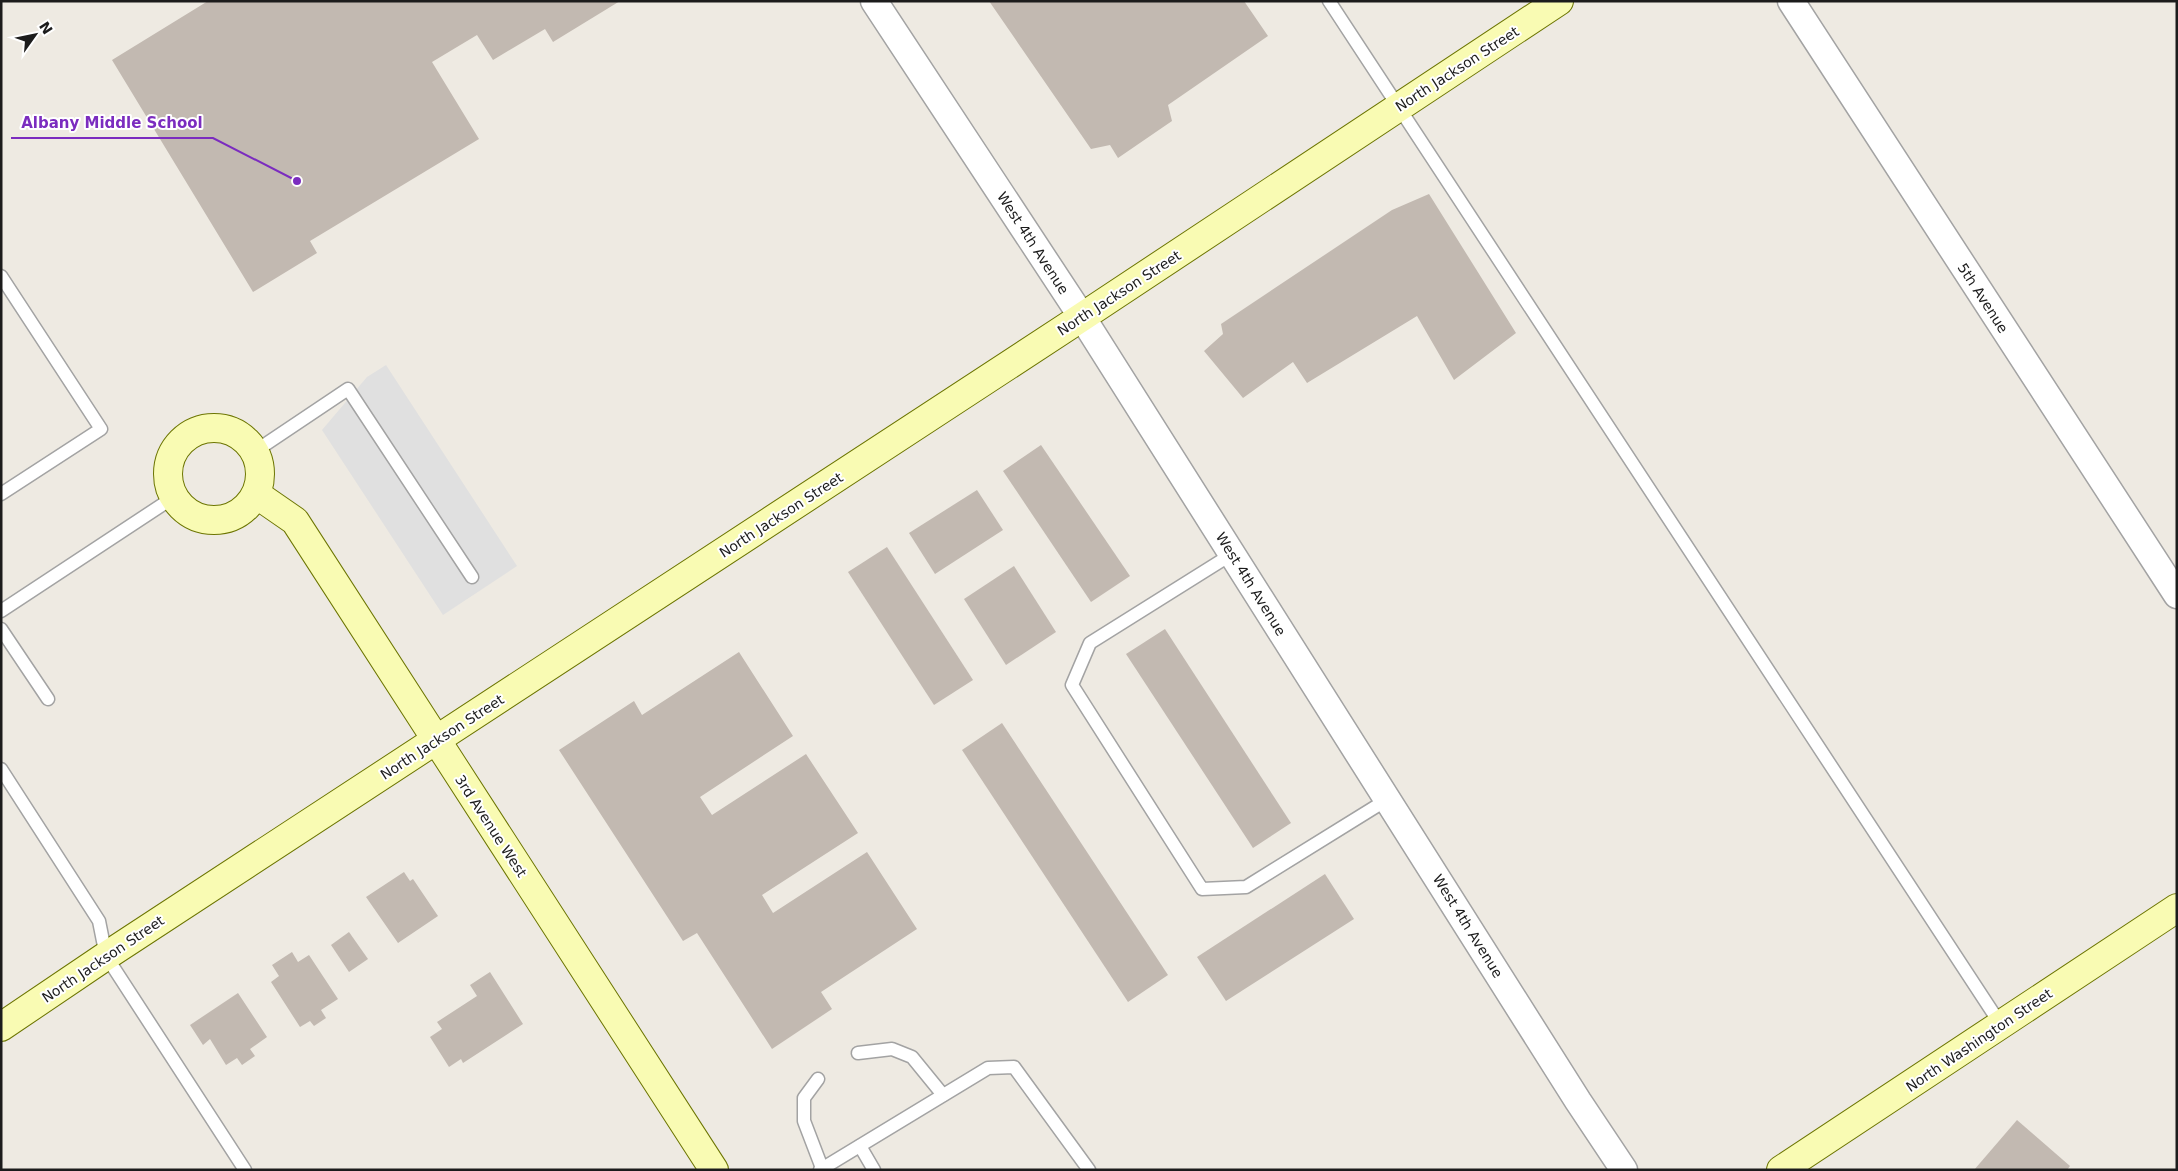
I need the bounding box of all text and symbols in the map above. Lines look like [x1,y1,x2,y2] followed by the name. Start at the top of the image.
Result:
[10,10,60,60] north arrow
[36,19,56,37] text: N
[1392,23,1522,115] street label: North Jackson Street
[11,108,213,138] callout: Albany Middle School
[21,114,203,132] text: Albany Middle School
[994,189,1072,297] street label: West 4th Avenue
[1054,247,1184,339] street label: North Jackson Street
[1955,260,2011,336] street label: 5th Avenue
[716,469,846,561] street label: North Jackson Street
[1213,529,1289,639] street label: West 4th Avenue
[377,691,507,783] street label: North Jackson Street
[452,772,530,881] street label: 3rd Avenue West
[1430,871,1506,981] street label: West 4th Avenue
[39,912,168,1006] street label: North Jackson Street
[1903,985,2056,1095] street label: North Washington Street

